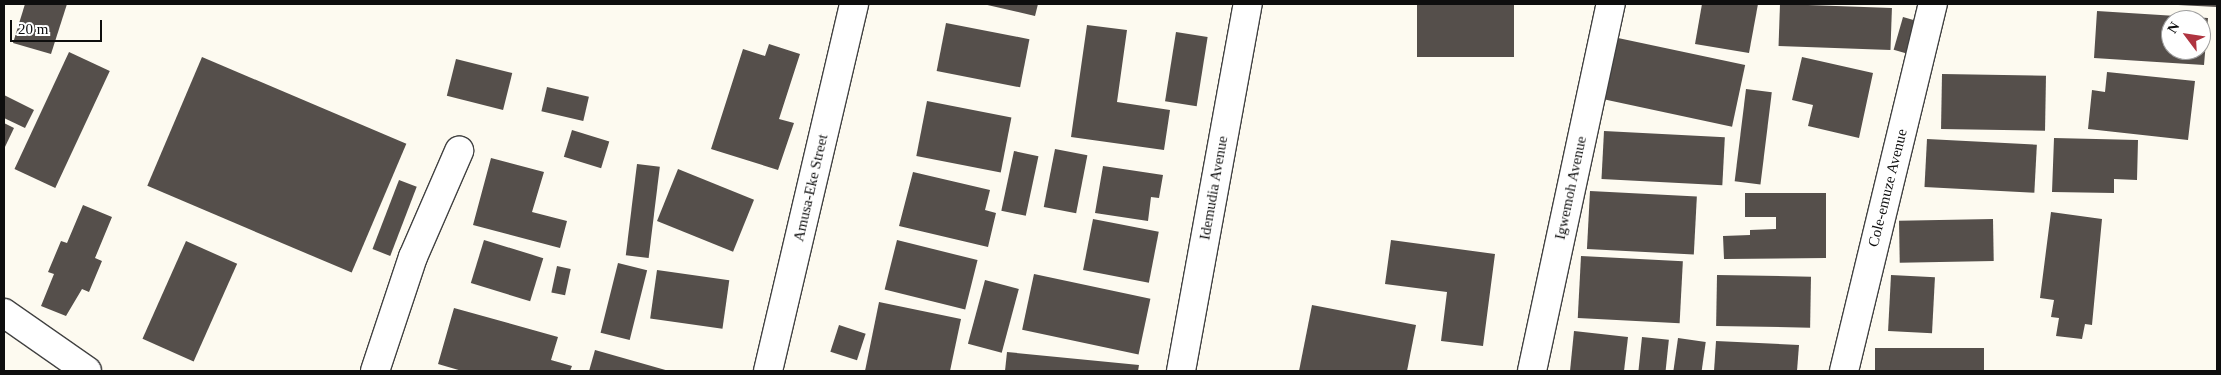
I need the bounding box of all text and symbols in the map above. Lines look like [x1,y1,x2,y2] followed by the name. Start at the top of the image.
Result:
[12,10,105,42] scale bar
[2161,10,2211,60] north arrow
[2165,19,2183,36] text: N
[18,21,48,37] text: 20 m
[1865,127,1911,249] street label: Cole-emuze Avenue
[790,133,832,243] street label: Amusa-Eke Street
[1196,134,1232,242] street label: Idemudia Avenue
[1551,134,1591,242] street label: Igwemoh Avenue

